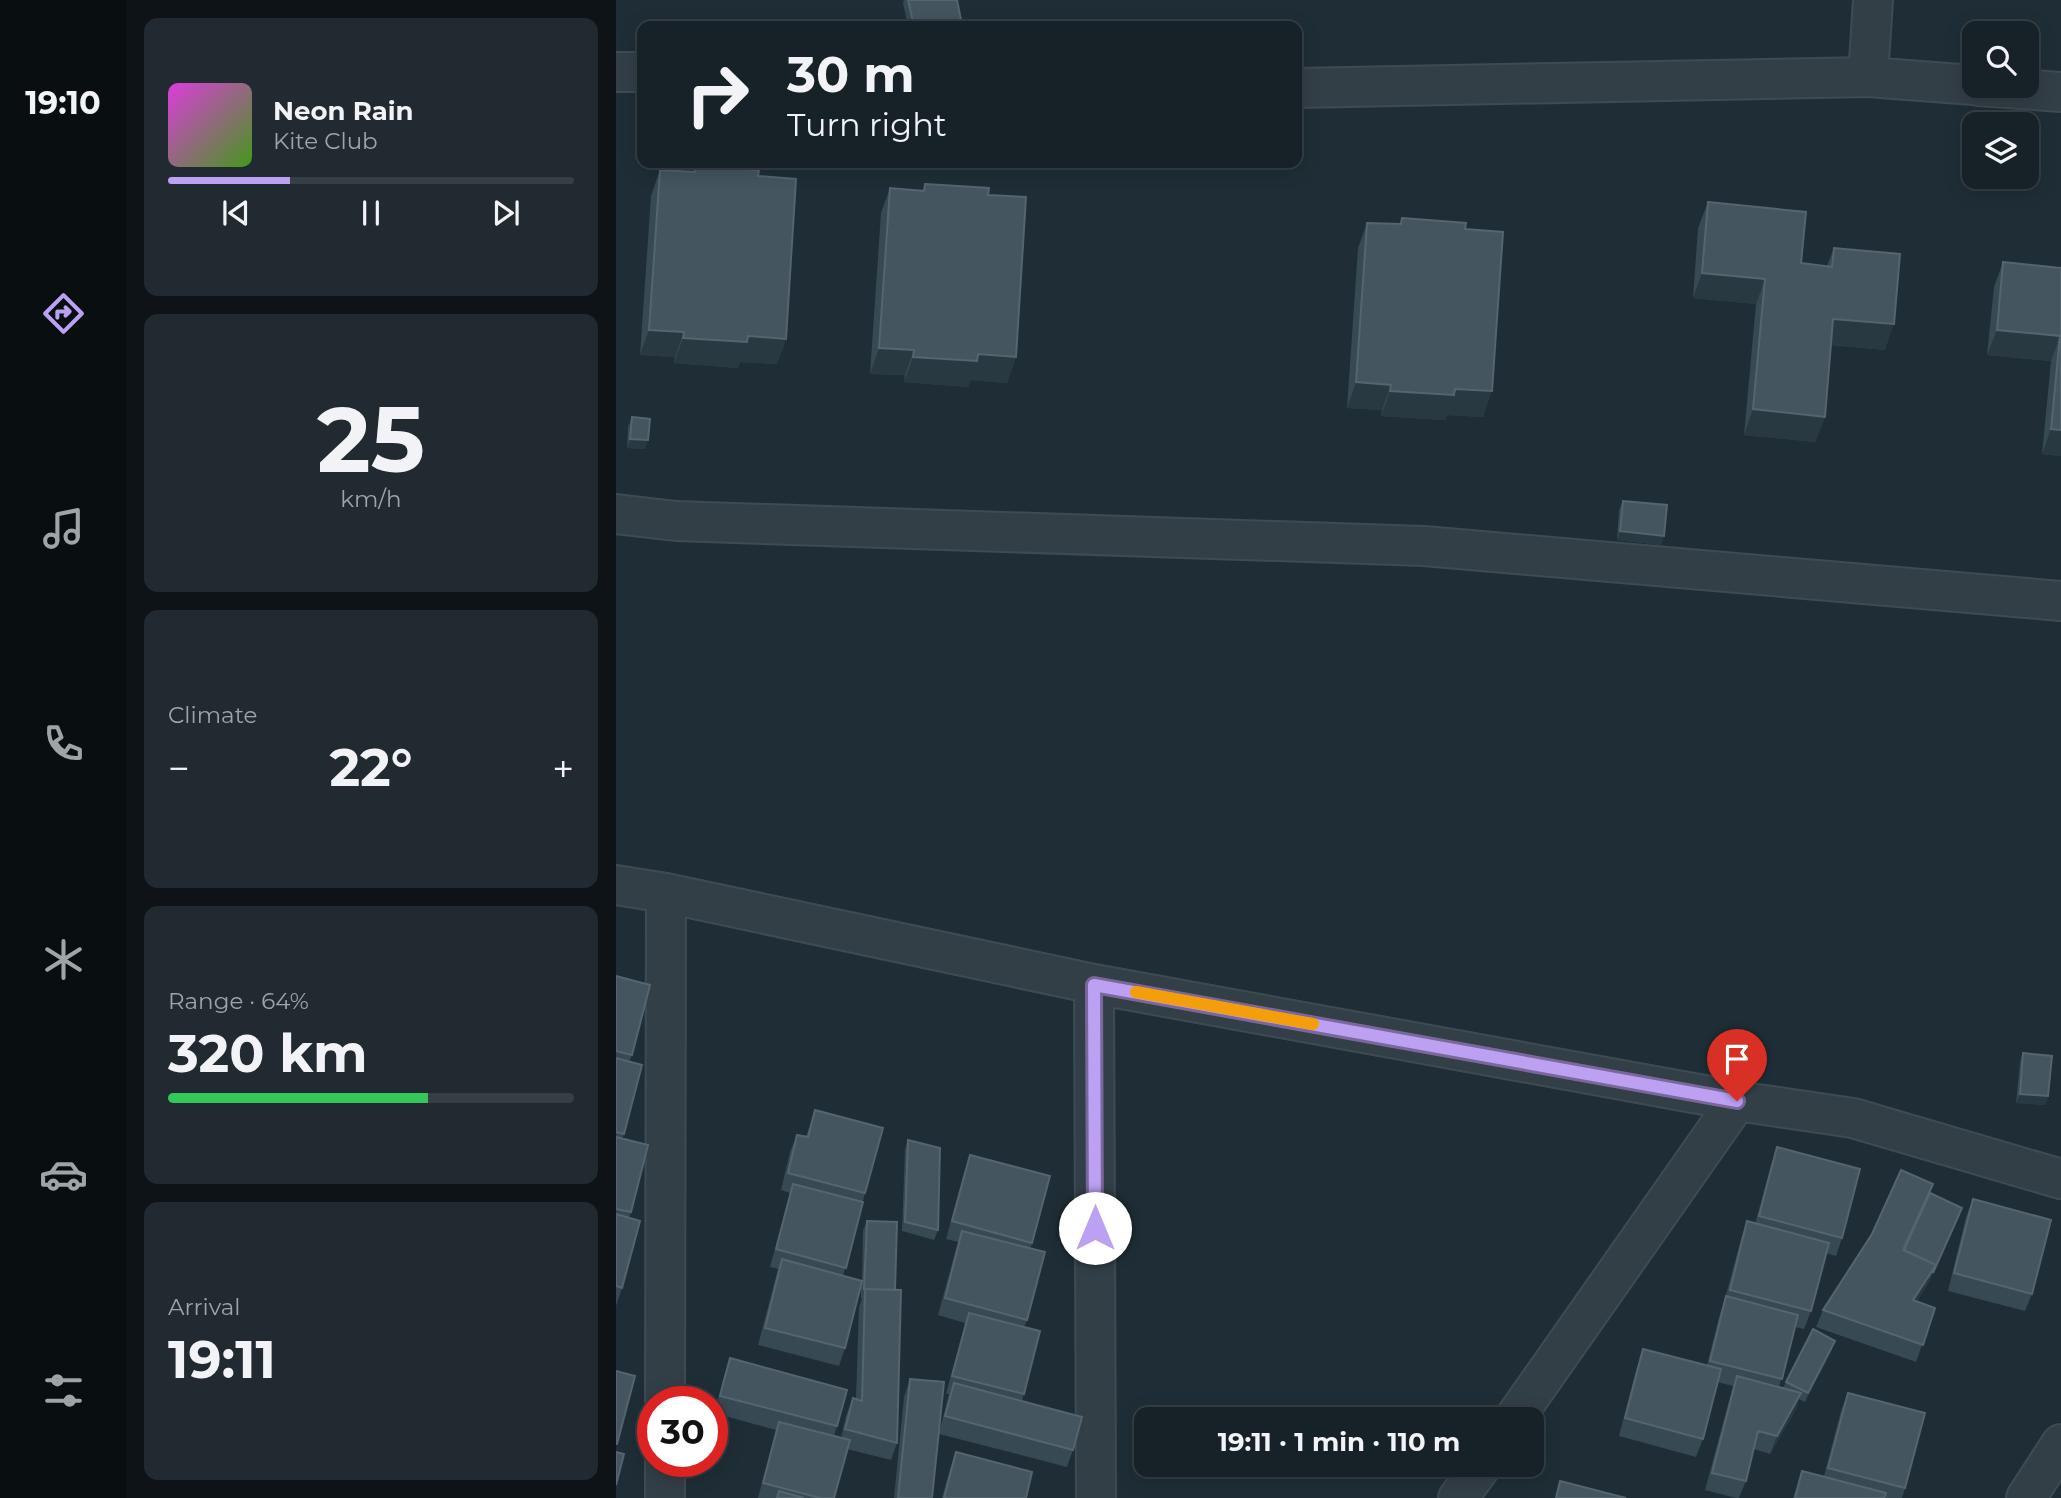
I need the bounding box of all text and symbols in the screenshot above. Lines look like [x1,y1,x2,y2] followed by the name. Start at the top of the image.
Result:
[1962,21,2039,189] map controls
[1962,21,2039,98] button: search
[787,45,915,104] text: 30 m
[672,49,763,140] icon: right
[25,83,101,122] text: 19:10
[273,95,414,127] text: Neon Rain
[787,105,947,144] text: Turn right
[1962,112,2039,189] button: layers
[273,127,378,155] text: Kite Club
[217,194,255,232] icon: previous
[352,194,390,232] icon: pause
[487,194,525,232] icon: next
[39,289,88,338] icon: directions
[317,384,425,495] text: 25
[340,485,402,513] text: km/h
[39,504,88,553] icon: music
[168,701,257,729] text: Climate
[39,719,88,768] icon: phone
[329,736,413,799] text: 22°
[168,745,190,792] text: −
[552,745,574,792] text: +
[39,935,88,984] icon: climate
[168,987,309,1015] text: Range · 64%
[168,1022,368,1085] text: 320 km
[1707,1029,1767,1101] pin
[1718,1040,1756,1078] icon: arrive
[39,1150,88,1199] icon: car
[1058,1191,1132,1265] position arrow
[168,1293,241,1321] text: Arrival
[168,1328,276,1391] text: 19:11
[39,1366,88,1415] icon: filters
[637,1386,728,1477] speed limit sign: 30
[1218,1426,1460,1458] text: 19:11 · 1 min · 110 m

